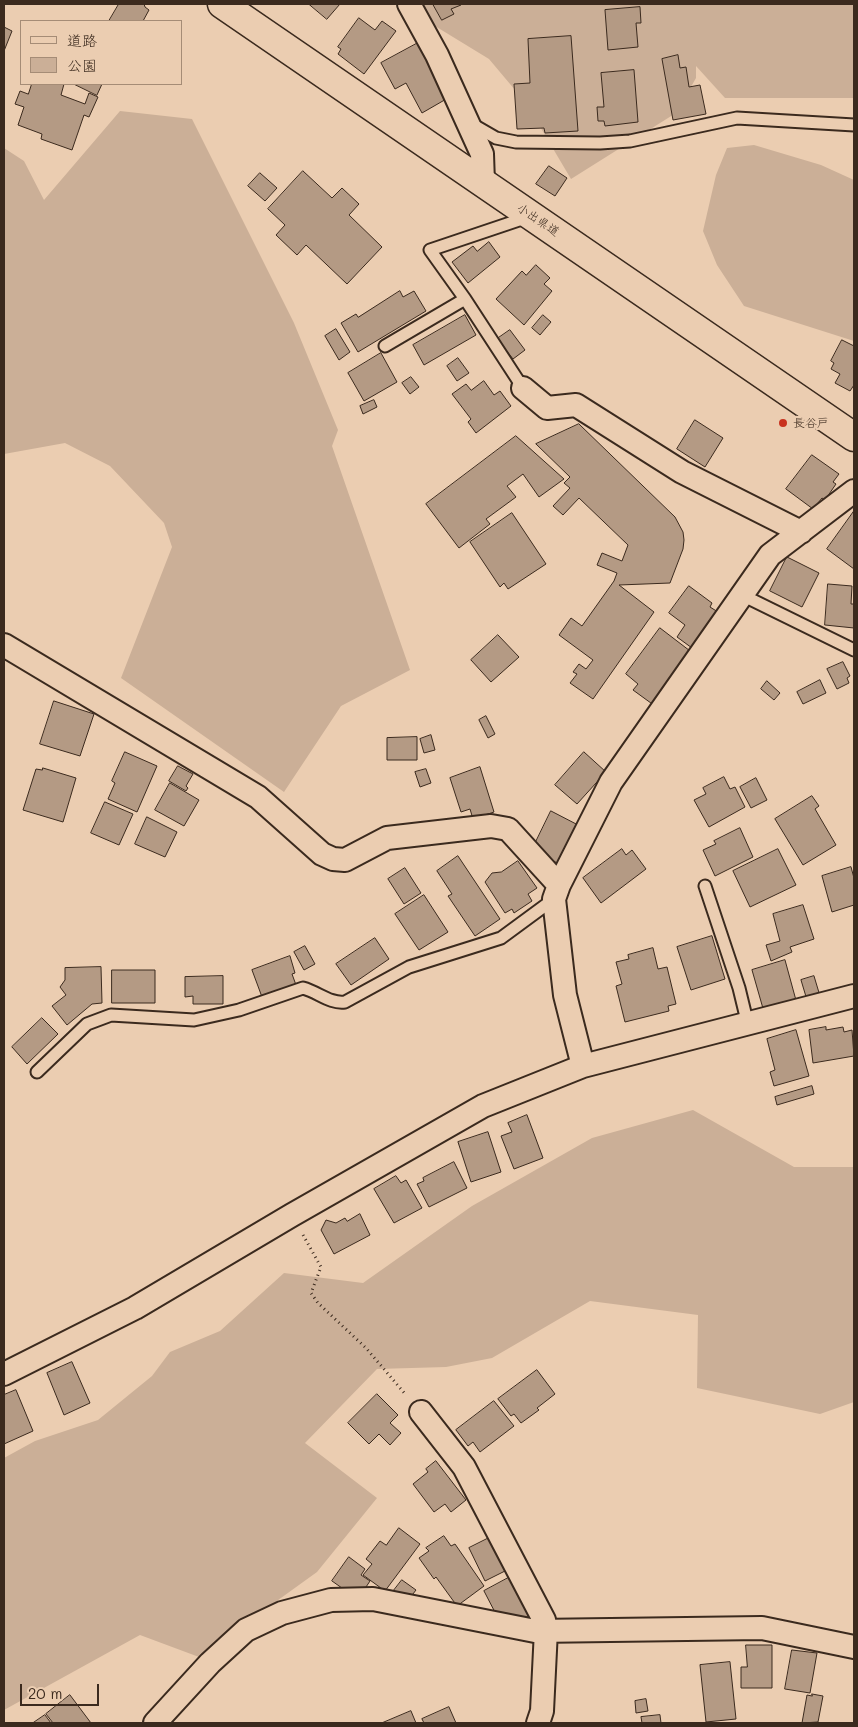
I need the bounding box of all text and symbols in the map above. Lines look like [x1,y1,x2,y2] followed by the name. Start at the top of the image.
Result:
[20,20,182,85] legend
[67,30,97,50] text: 道路
[67,55,97,75] text: 公園
[514,201,562,239] street label: 小出県道
[793,416,829,430] place label: 長谷戸
[777,417,789,429] marker: 長谷戸
[22,1674,101,1706] scale bar
[28,1683,62,1703] text: 20 m

